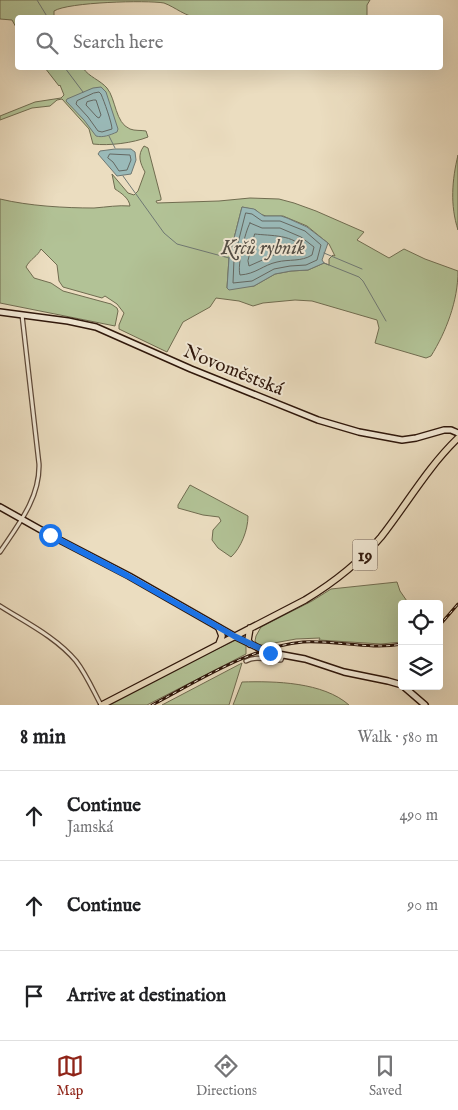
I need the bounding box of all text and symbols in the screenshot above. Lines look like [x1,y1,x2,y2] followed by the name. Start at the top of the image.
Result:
[15,15,443,70] search box
[33,29,61,57] icon: search
[73,31,164,55] text: Search here
[220,236,305,261] water label: Krčů rybník
[180,340,288,402] street label: Novoměstská
[39,524,62,547] route start
[352,540,378,570] road number: 19
[398,600,443,690] map controls
[398,600,443,645] button: locate
[259,642,282,665] route end
[398,645,443,690] button: layers
[20,724,66,751] text: 8 min
[358,728,438,748] text: Walk · 580 m
[67,794,141,818] text: Continue
[20,802,48,830] icon: ahead
[399,806,438,826] text: 490 m
[67,818,113,838] text: Jamská
[20,892,48,920] icon: ahead
[67,894,141,918] text: Continue
[407,896,438,916] text: 90 m
[20,982,48,1010] icon: arrive
[67,984,226,1008] text: Arrive at destination
[56,1052,84,1100] tab: Map
[196,1052,257,1100] tab: Directions
[369,1052,402,1100] tab: Saved

